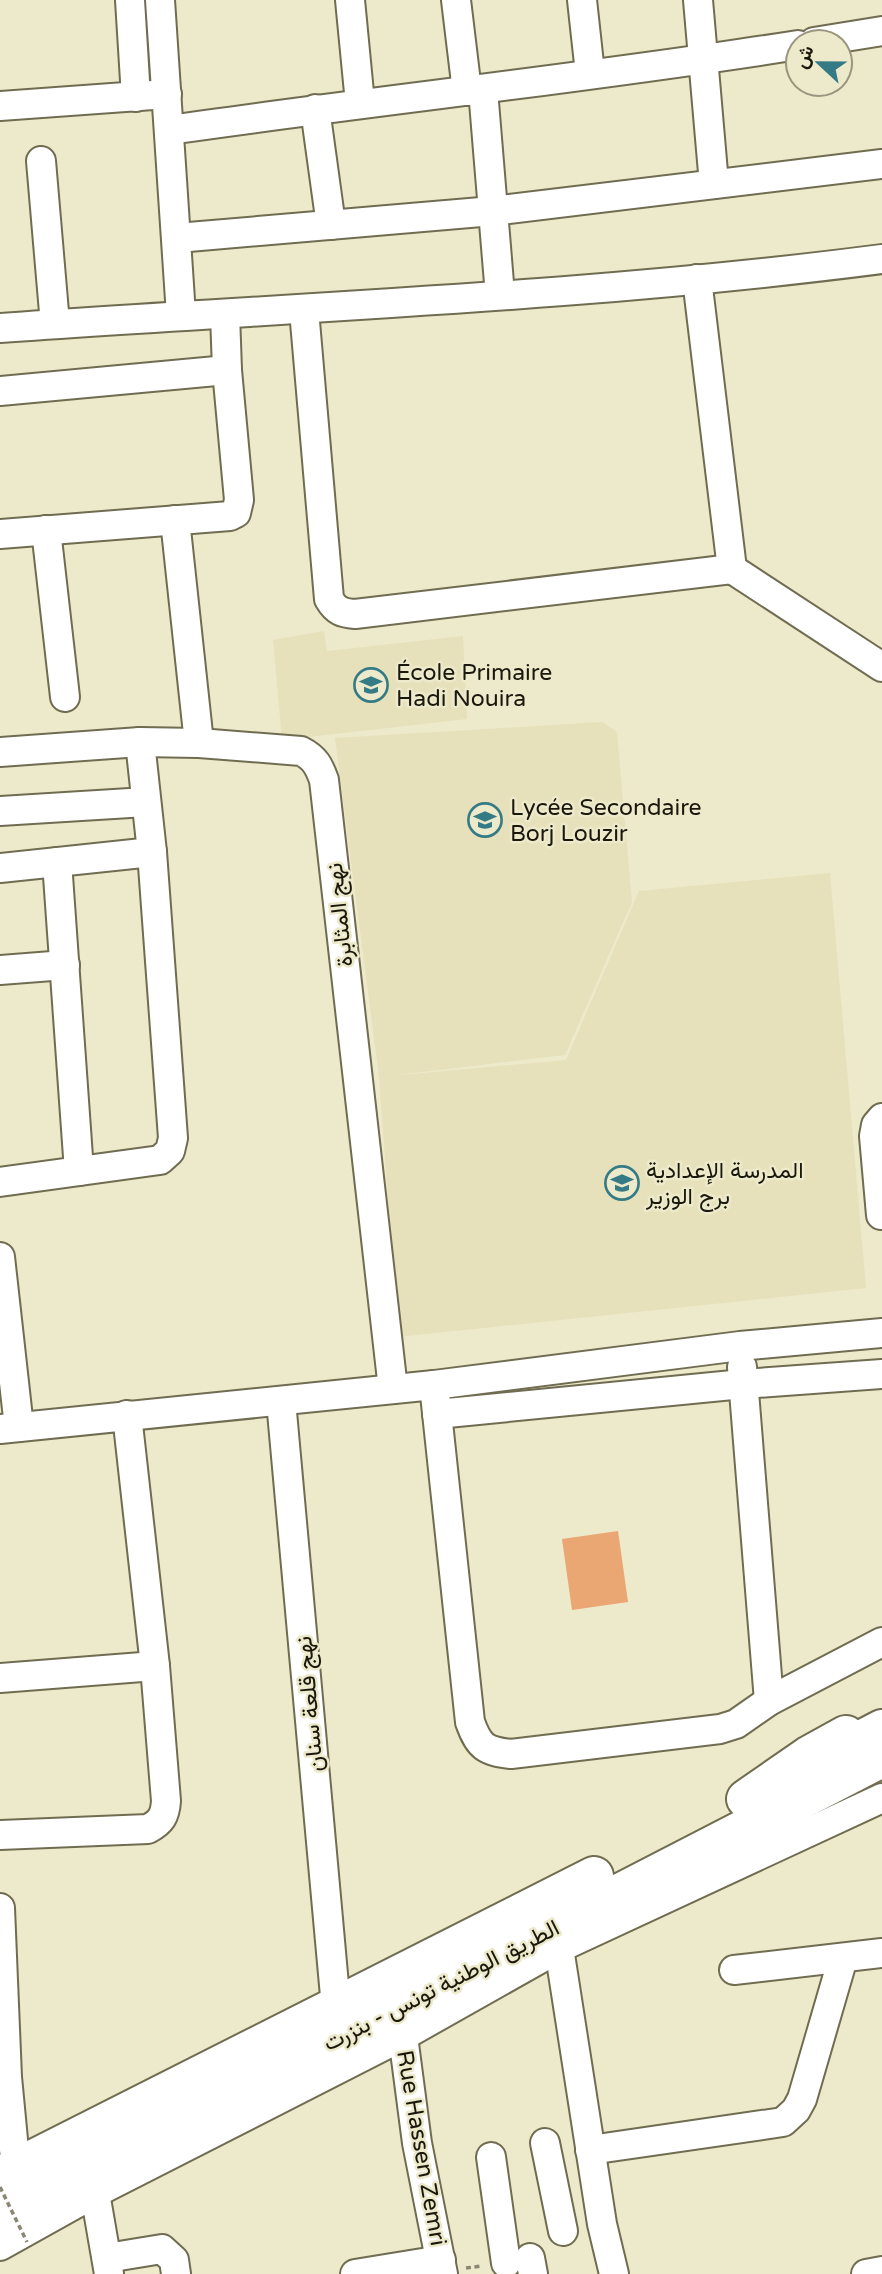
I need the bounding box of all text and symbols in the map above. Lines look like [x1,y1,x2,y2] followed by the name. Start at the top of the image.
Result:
[784,28,854,98] north arrow
[790,42,819,72] text: ش
[396,659,552,713] place label: École Primaire Hadi Nouira
[352,666,390,704] school or university icon: École Primaire Hadi Nouira
[510,794,702,848] place label: Lycée Secondaire Borj Louzir
[466,801,504,839] school or university icon: Lycée Secondaire Borj Louzir
[321,861,360,968] street label: نهج المثابرة
[645,1157,804,1212] place label: المدرسة الإعدادية برج الوزير
[603,1164,641,1202] school or university icon: المدرسة الإعدادية برج الوزير
[290,1635,331,1773] street label: نهج قلعة سنان
[319,1914,564,2058] street label: الطريق الوطنية تونس - بنزرت
[390,2048,452,2248] street label: Rue Hassen Zemri

